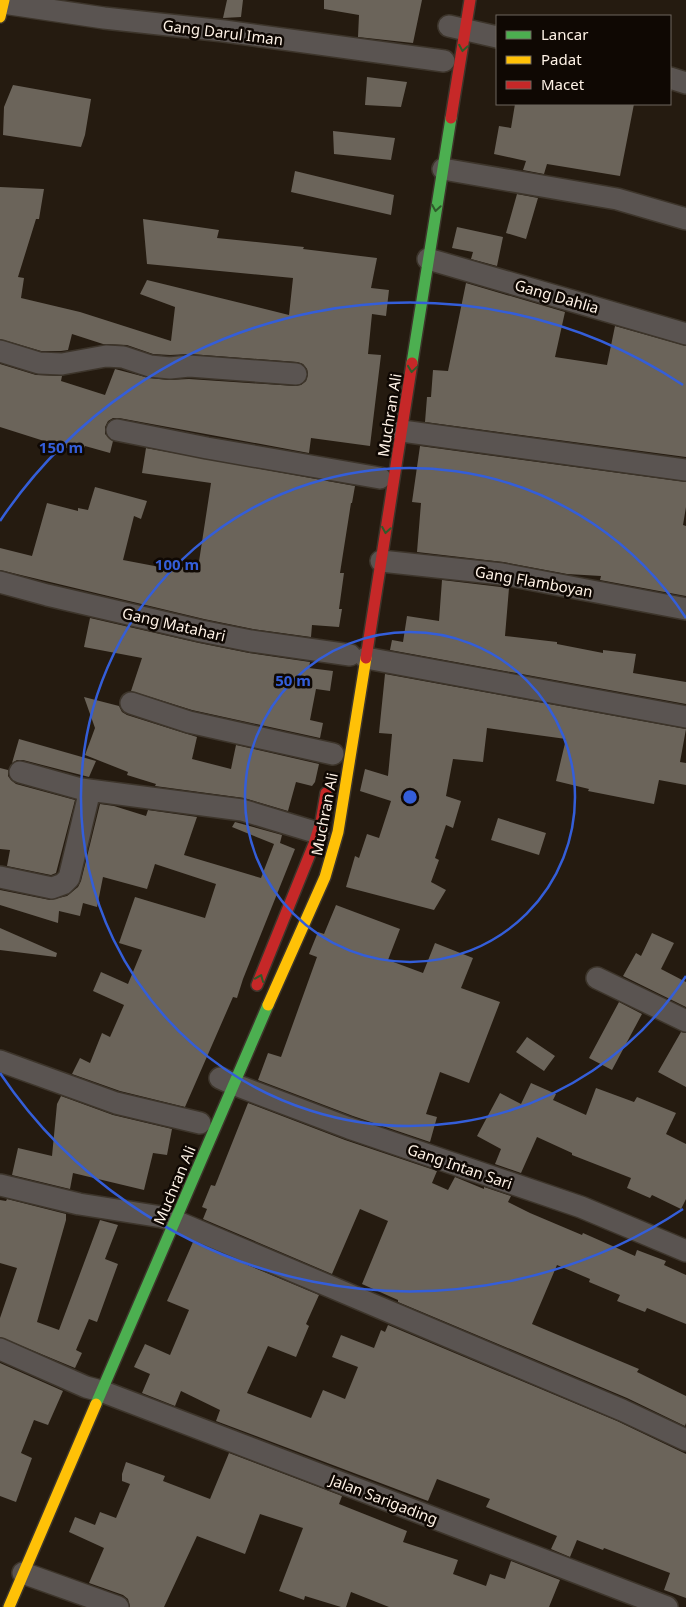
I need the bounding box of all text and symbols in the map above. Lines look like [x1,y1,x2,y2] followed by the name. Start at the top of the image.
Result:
[162,15,284,49] street label: Gang Darul Iman
[496,15,671,105] legend
[541,24,588,44] text: Lancar
[459,44,469,53] one-way arrow
[541,49,582,69] text: Padat
[541,74,585,94] text: Macet
[431,205,442,213] one-way arrow
[513,274,601,318] street label: Gang Dahlia
[407,365,417,373] one-way arrow
[373,372,405,458] street label: Muchran Ali
[39,437,83,457] text: 150 m
[382,525,392,534] one-way arrow
[155,554,199,574] text: 100 m
[474,561,594,601] street label: Gang Flamboyan
[120,602,228,646] street label: Gang Matahari
[275,670,311,690] text: 50 m
[306,771,342,857] street label: Muchran Ali
[401,788,419,806] centre of rings
[254,974,264,983] one-way arrow
[405,1139,515,1193] street label: Gang Intan Sari
[148,1142,200,1228] street label: Muchran Ali
[325,1469,441,1529] street label: Jalan Sarigading

